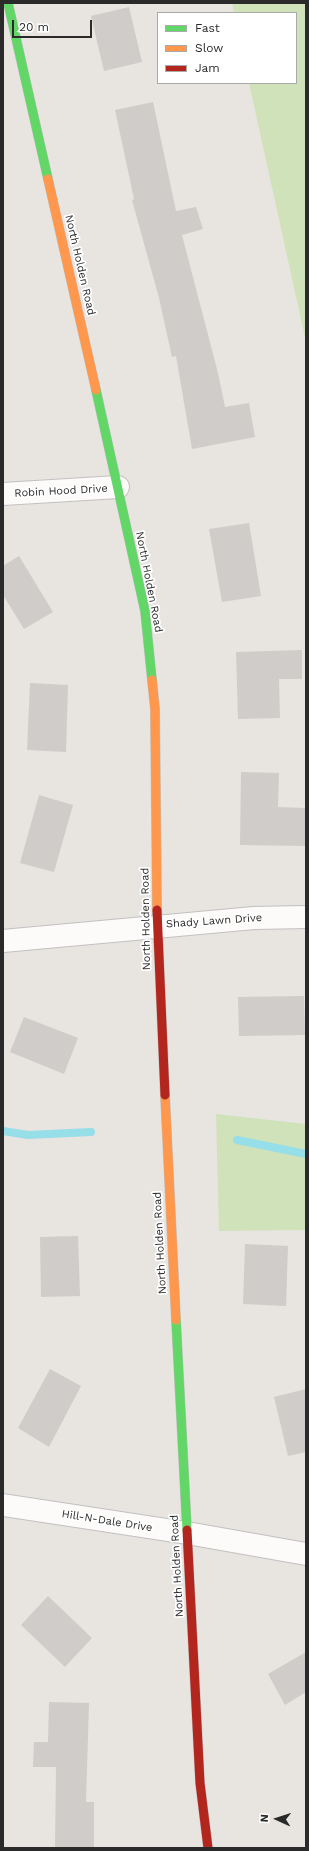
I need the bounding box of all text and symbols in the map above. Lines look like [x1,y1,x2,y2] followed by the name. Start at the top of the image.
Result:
[14,12,94,38] scale bar
[157,12,297,84] legend
[19,20,49,34] text: 20 m
[195,21,220,35] text: Fast
[195,41,223,55] text: Slow
[195,61,220,75] text: Jam
[62,214,98,316] street label: North Holden Road
[14,482,108,500] street label: Robin Hood Drive
[133,530,165,634] street label: North Holden Road
[139,868,153,970] street label: North Holden Road
[166,911,262,931] street label: Shady Lawn Drive
[151,1191,169,1295] street label: North Holden Road
[61,1507,153,1535] street label: Hill-N-Dale Drive
[168,1514,186,1618] street label: North Holden Road
[257,1799,297,1839] north arrow
[258,1814,271,1823] text: N

